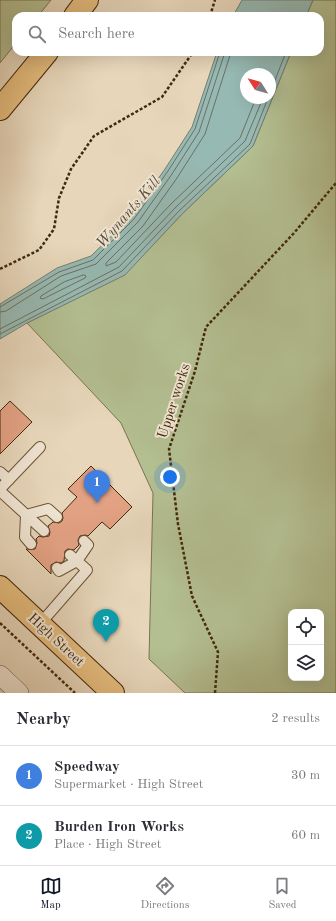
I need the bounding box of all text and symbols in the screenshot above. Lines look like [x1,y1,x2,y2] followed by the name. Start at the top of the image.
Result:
[12,12,324,56] search box
[26,23,48,45] icon: search
[58,27,135,42] text: Search here
[240,68,276,104] north arrow
[94,174,164,252] water label: Wynants Kill
[155,362,193,440] street label: Upper works
[160,467,180,487] your location
[84,470,110,503] pin: 1
[93,609,119,642] pin: 2
[288,609,324,681] map controls
[288,609,324,645] button: locate
[25,611,87,669] street label: High Street
[288,645,324,681] button: layers
[16,711,71,728] text: Nearby
[271,712,320,725] text: 2 results
[54,760,120,775] text: Speedway
[25,769,33,782] text: 1
[291,769,320,782] text: 30 m
[54,778,203,791] text: Supermarket · High Street
[54,820,184,835] text: Burden Iron Works
[25,829,33,842] text: 2
[291,829,320,842] text: 60 m
[54,838,161,851] text: Place · High Street
[40,875,62,913] tab: Map
[141,875,189,913] tab: Directions
[268,875,296,913] tab: Saved

